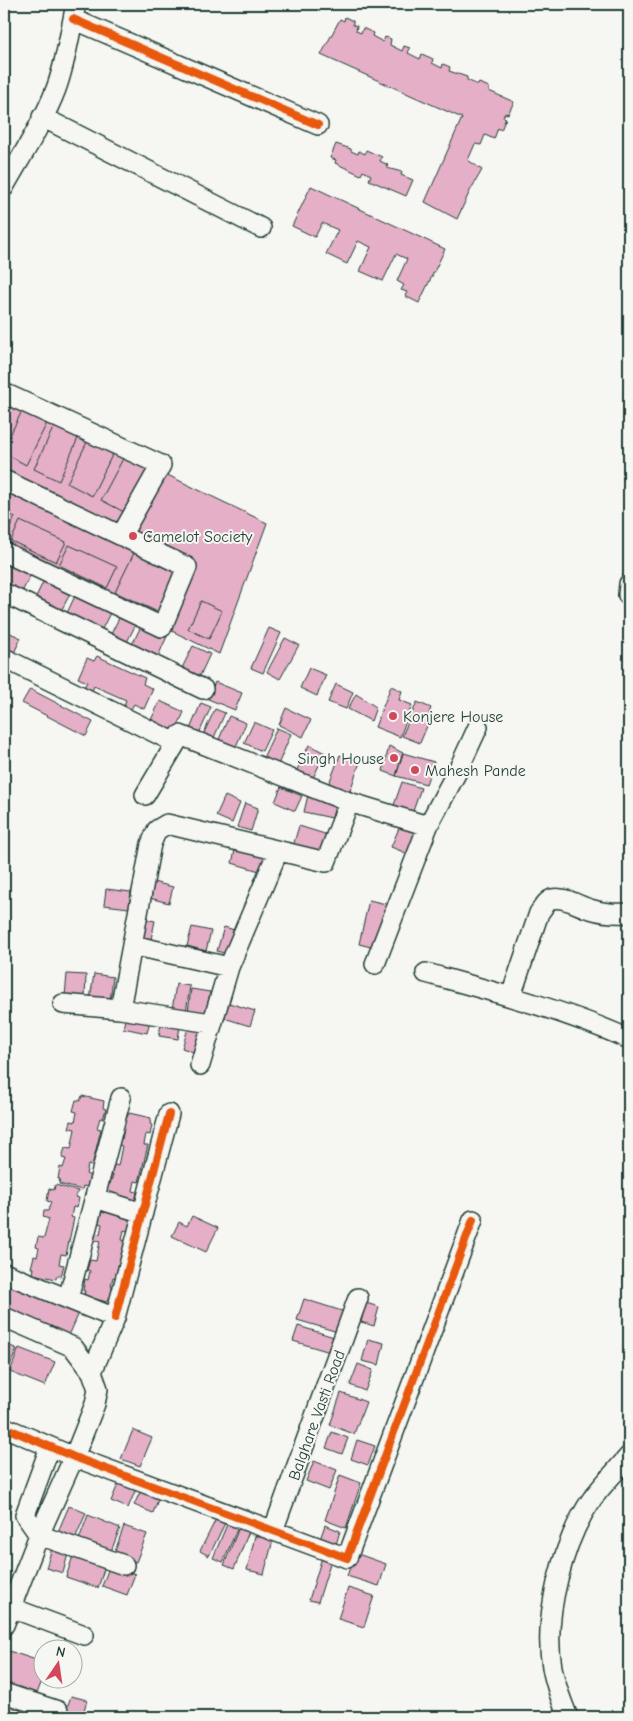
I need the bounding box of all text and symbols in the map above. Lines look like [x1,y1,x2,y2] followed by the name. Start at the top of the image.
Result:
[143,528,253,546] place label: Camelot Society
[127,530,139,542] marker: Camelot Society
[403,708,503,726] place label: Konjere House
[387,710,399,722] marker: Konjere House
[297,750,384,768] place label: Singh House
[388,752,400,764] marker: Singh House
[425,762,526,780] place label: Mahesh Pande
[409,764,421,776] marker: Mahesh Pande
[285,1348,349,1483] street label: Balghare Vasti Road
[32,1638,82,1688] north arrow
[54,1643,67,1661] text: N

